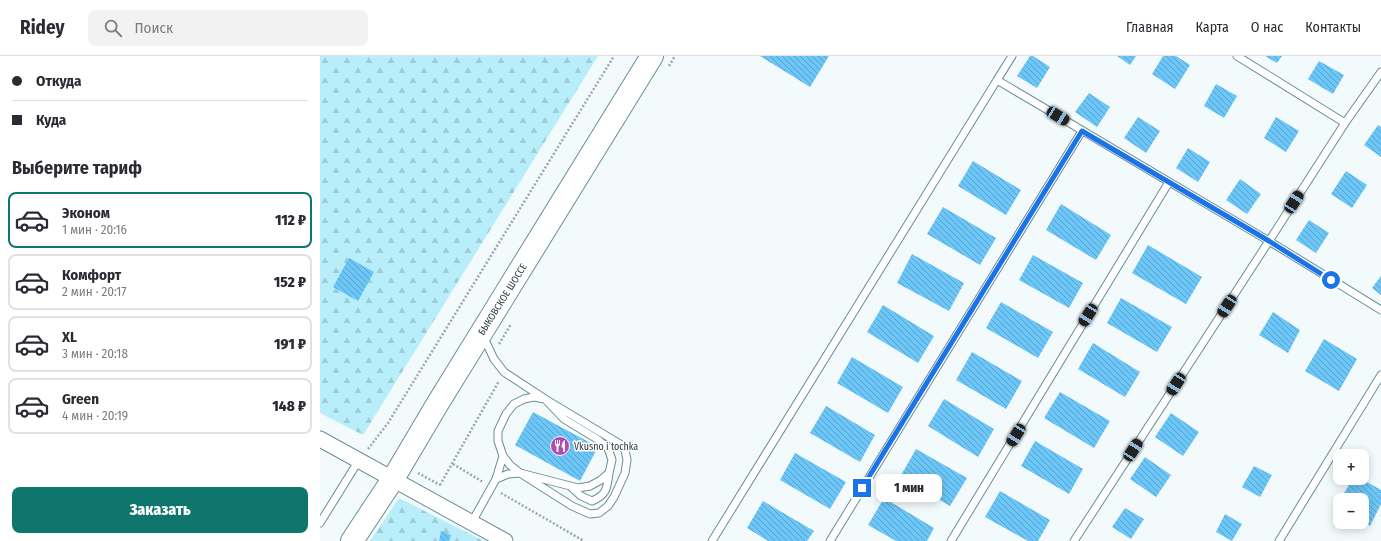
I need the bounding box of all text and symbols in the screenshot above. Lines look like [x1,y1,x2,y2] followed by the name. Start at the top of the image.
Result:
[88,10,368,46] search box
[20,16,64,39] text: Ridey
[102,17,124,39] icon: search
[134,19,173,37] text: Поиск
[1126,19,1173,36] text: Главная
[1195,19,1229,36] text: Карта
[1251,19,1283,36] text: О нас
[1305,19,1361,36] text: Контакты
[36,72,81,90] text: Откуда
[1045,105,1071,127] car
[36,111,66,129] text: Куда
[12,157,142,179] text: Выберите тариф
[1282,189,1306,215] car
[14,202,50,238] icon: car
[62,204,110,222] text: Эконом
[275,211,306,229] text: 112 ₽
[62,222,127,237] text: 1 мин · 20:16
[476,261,530,338] street label: БЫКОВСКОЕ ШОССЕ
[14,264,50,300] icon: car
[62,266,121,284] text: Комфорт
[1322,271,1340,289] route start
[274,273,306,291] text: 152 ₽
[62,284,127,299] text: 2 мин · 20:17
[1215,293,1239,319] car
[1077,302,1099,328] car
[14,326,50,362] icon: car
[62,328,77,346] text: XL
[274,335,306,353] text: 191 ₽
[62,346,128,361] text: 3 мин · 20:18
[1164,371,1188,397] car
[14,388,50,424] icon: car
[62,390,99,408] text: Green
[272,397,306,415] text: 148 ₽
[62,408,128,423] text: 4 мин · 20:19
[1005,422,1027,448] car
[549,435,571,457] restaurant icon: Vkusno i tochka
[1121,437,1145,463] car
[574,441,638,453] place label: Vkusno i tochka
[1333,449,1369,529] map controls
[1333,449,1369,485] button: +
[876,474,942,502] callout: 1 мин
[853,479,871,497] route end
[894,480,924,495] text: 1 мин
[12,487,308,533] button: Заказать
[1333,493,1369,529] button: −

